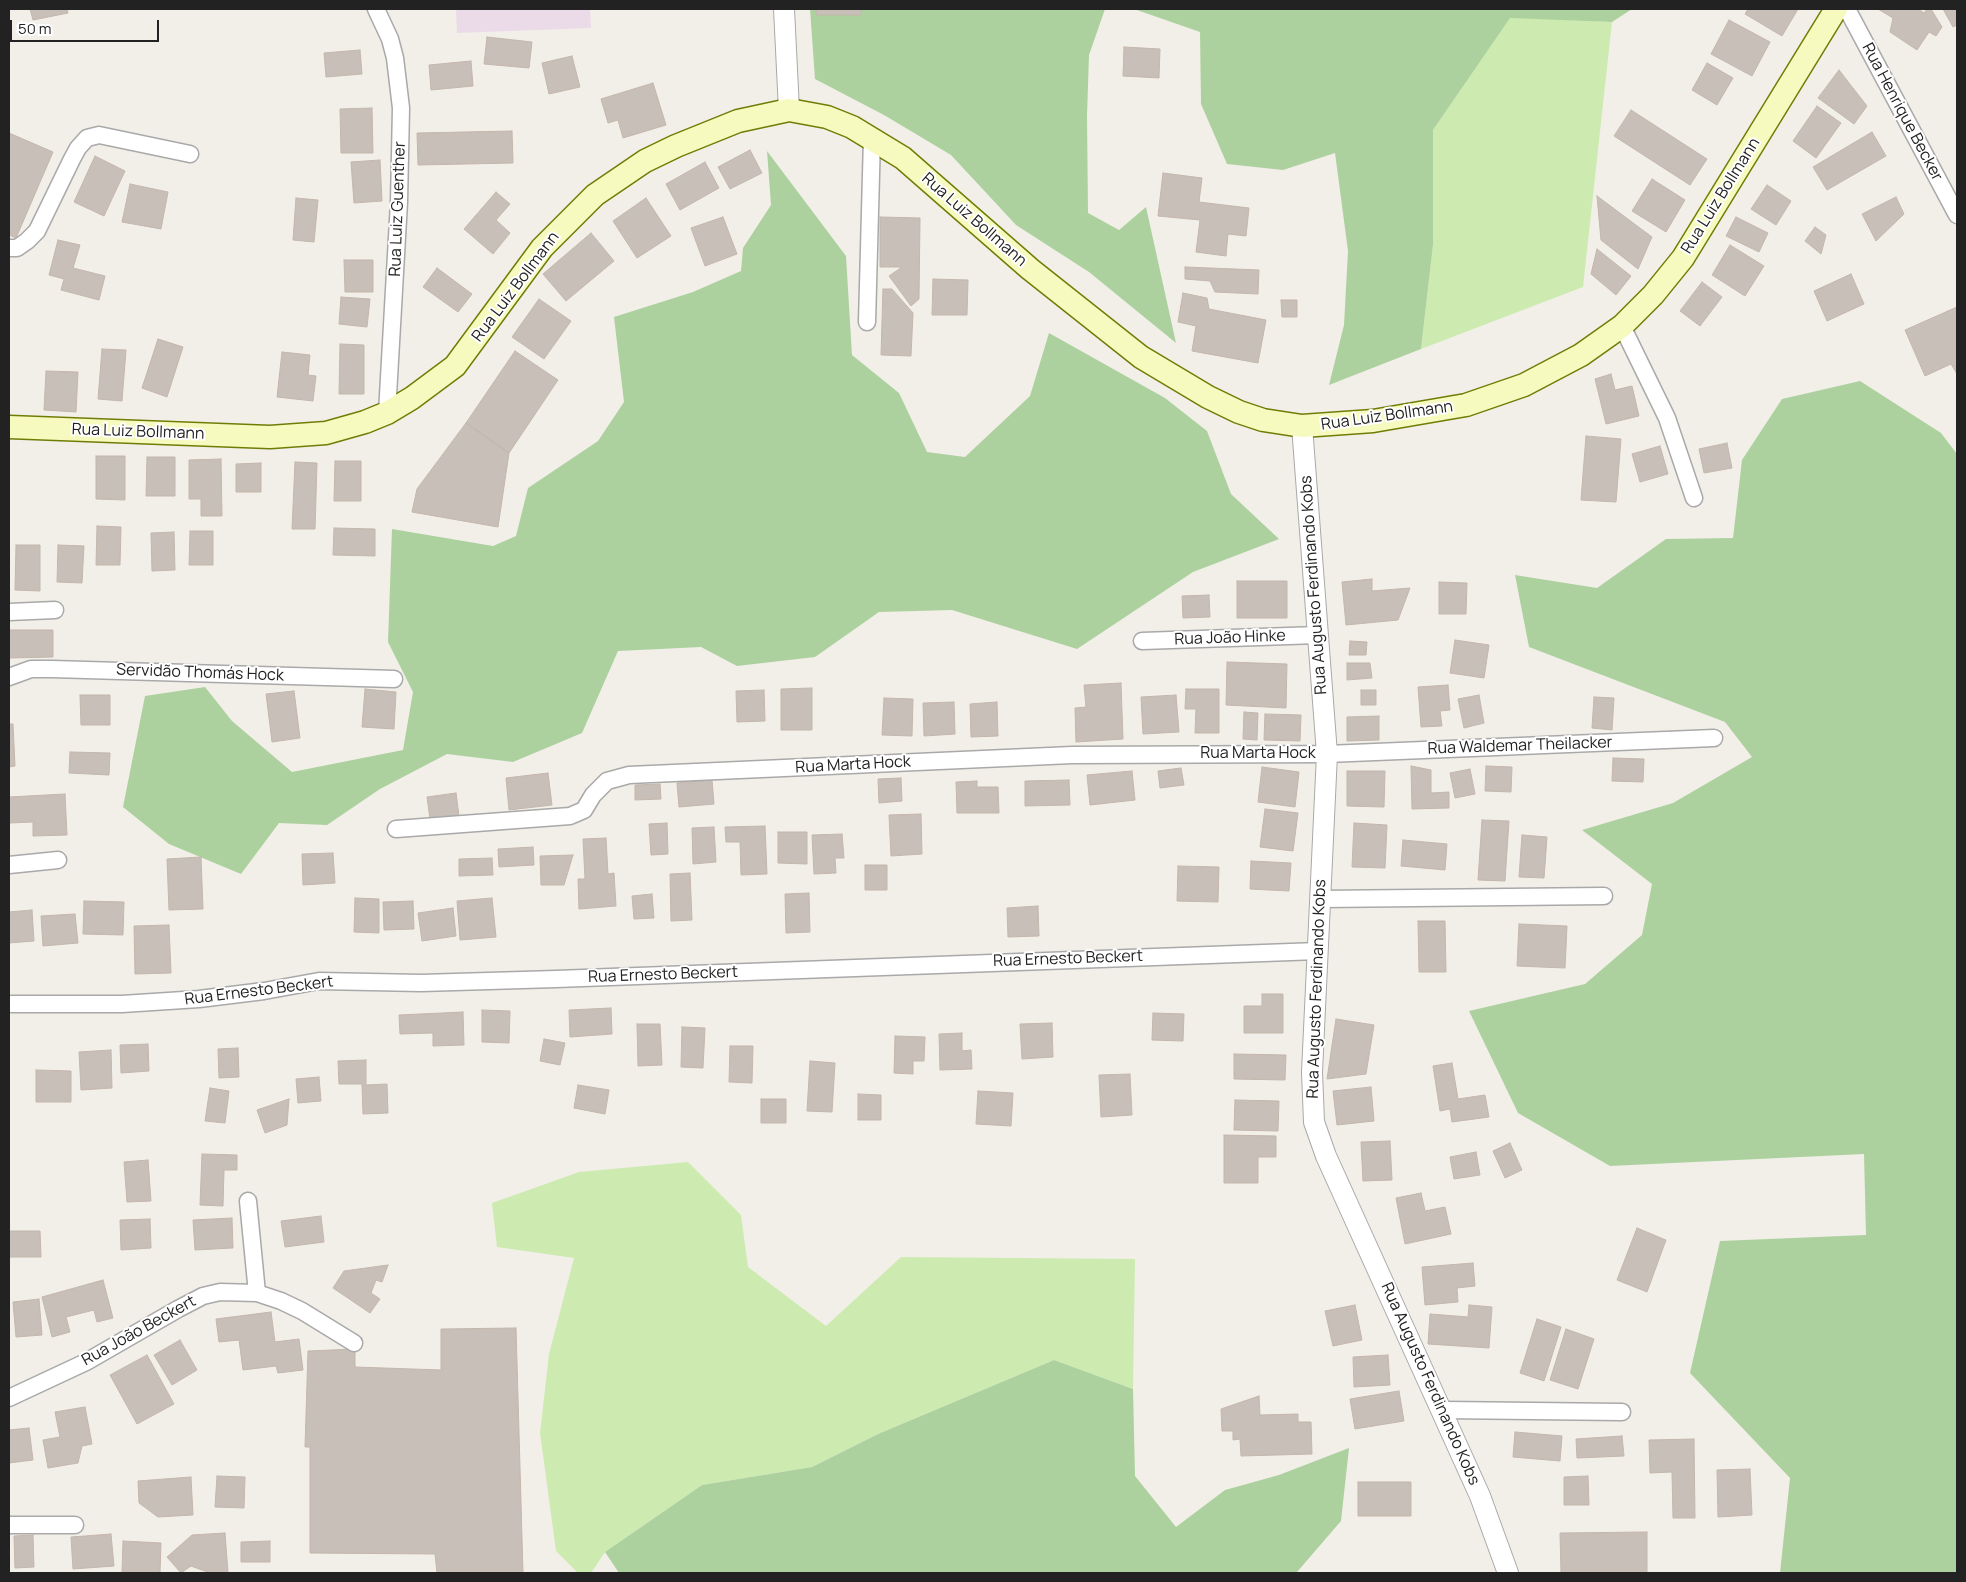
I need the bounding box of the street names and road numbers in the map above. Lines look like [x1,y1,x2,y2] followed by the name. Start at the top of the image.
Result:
[1858,40,1946,184] street label: Rua Henrique Becker
[1678,135,1764,257] street label: Rua Luiz Bollmann
[386,141,410,277] street label: Rua Luiz Guenther
[918,169,1030,271] street label: Rua Luiz Bollmann
[468,228,564,346] street label: Rua Luiz Bollmann
[1320,397,1454,435] street label: Rua Luiz Bollmann
[71,420,205,444] street label: Rua Luiz Bollmann
[1297,475,1331,695] street label: Rua Augusto Ferdinando Kobs
[1174,626,1286,650] street label: Rua João Hinke
[116,660,284,686] street label: Servidão Thomás Hock
[1427,733,1613,759] street label: Rua Waldemar Theilacker
[1200,744,1316,764] street label: Rua Marta Hock
[795,752,911,778] street label: Rua Marta Hock
[1304,879,1330,1099] street label: Rua Augusto Ferdinando Kobs
[993,947,1143,971] street label: Rua Ernesto Beckert
[588,963,738,987] street label: Rua Ernesto Beckert
[183,972,335,1010] street label: Rua Ernesto Beckert
[1377,1280,1483,1488] street label: Rua Augusto Ferdinando Kobs
[79,1292,199,1370] street label: Rua João Beckert

